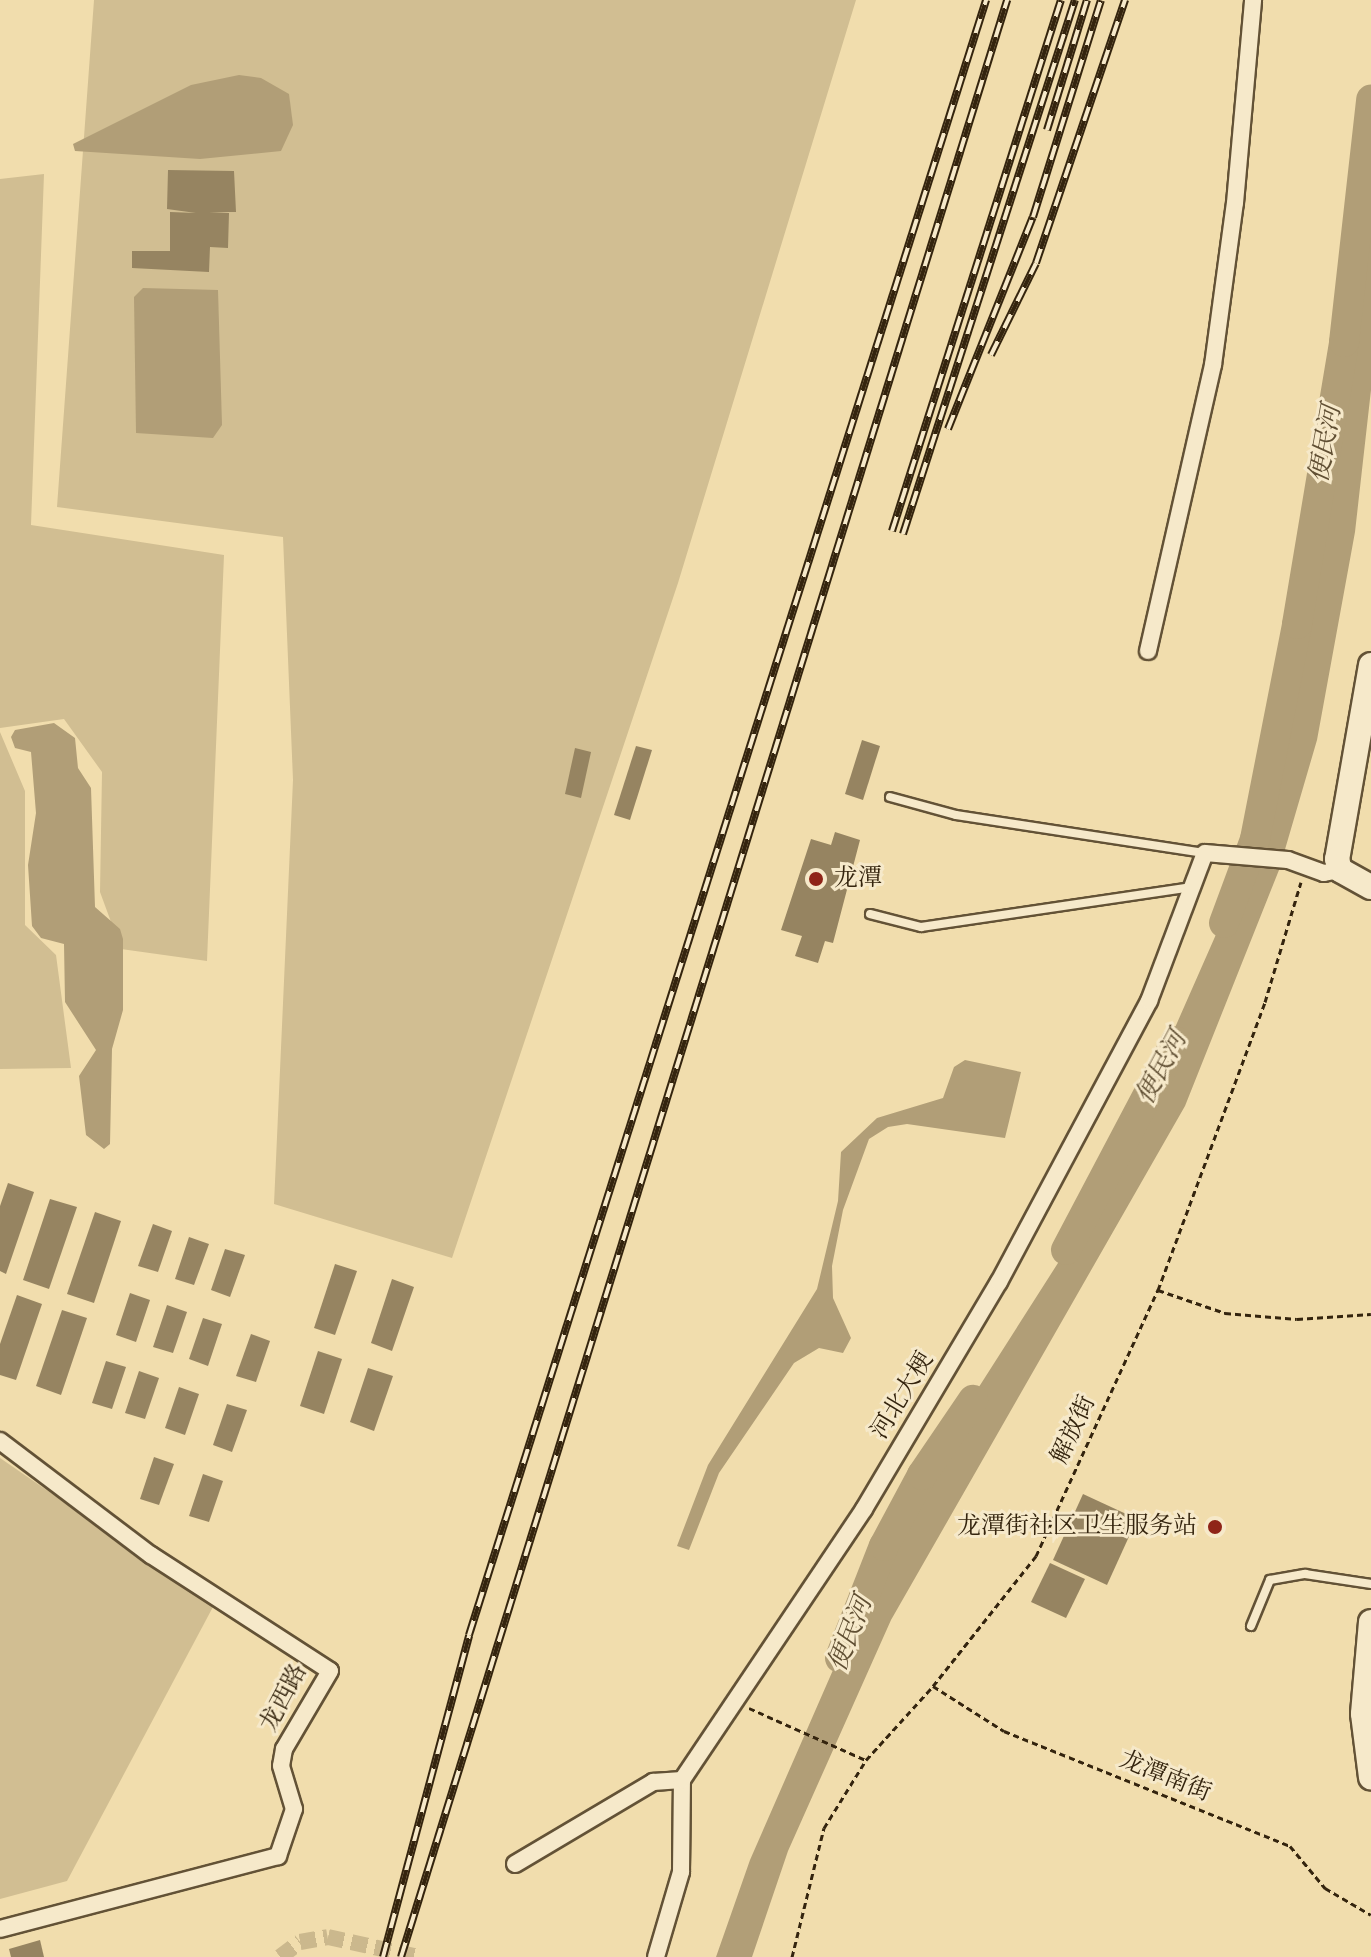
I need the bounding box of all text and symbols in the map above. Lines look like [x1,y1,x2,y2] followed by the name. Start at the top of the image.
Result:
[1304,403,1348,485] water label: 便民河
[834,865,882,893] place label: 龙潭
[805,868,827,890] marker: 龙潭
[1130,1026,1194,1110] water label: 便民河
[866,1347,940,1445] street label: 河北大梗
[1046,1391,1102,1469] street label: 解放街
[957,1513,1197,1541] place label: 龙潭街社区卫生服务站
[1204,1516,1226,1538] marker: 龙潭街社区卫生服务站
[822,1592,880,1676] water label: 便民河
[254,1659,314,1737] street label: 龙西路
[1115,1746,1215,1808] street label: 龙潭南街

